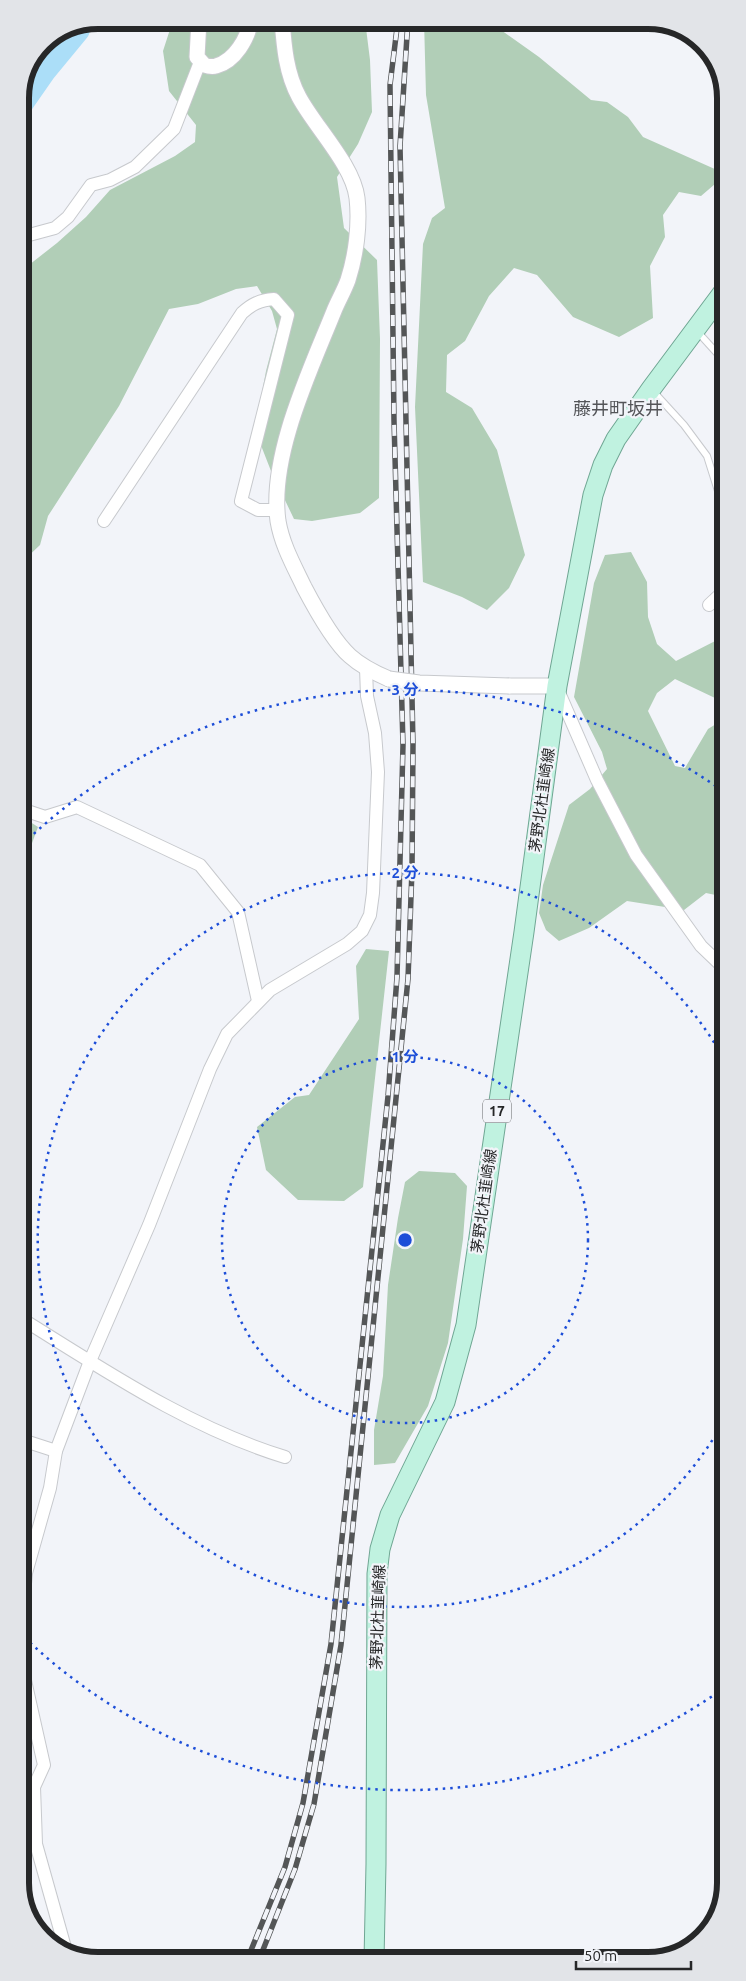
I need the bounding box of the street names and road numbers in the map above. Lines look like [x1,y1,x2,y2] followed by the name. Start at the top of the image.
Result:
[526,747,557,853] street label: 茅野北杜韮崎線
[483,1100,511,1122] road number: 17
[468,1148,499,1254] street label: 茅野北杜韮崎線
[367,1564,388,1670] street label: 茅野北杜韮崎線

